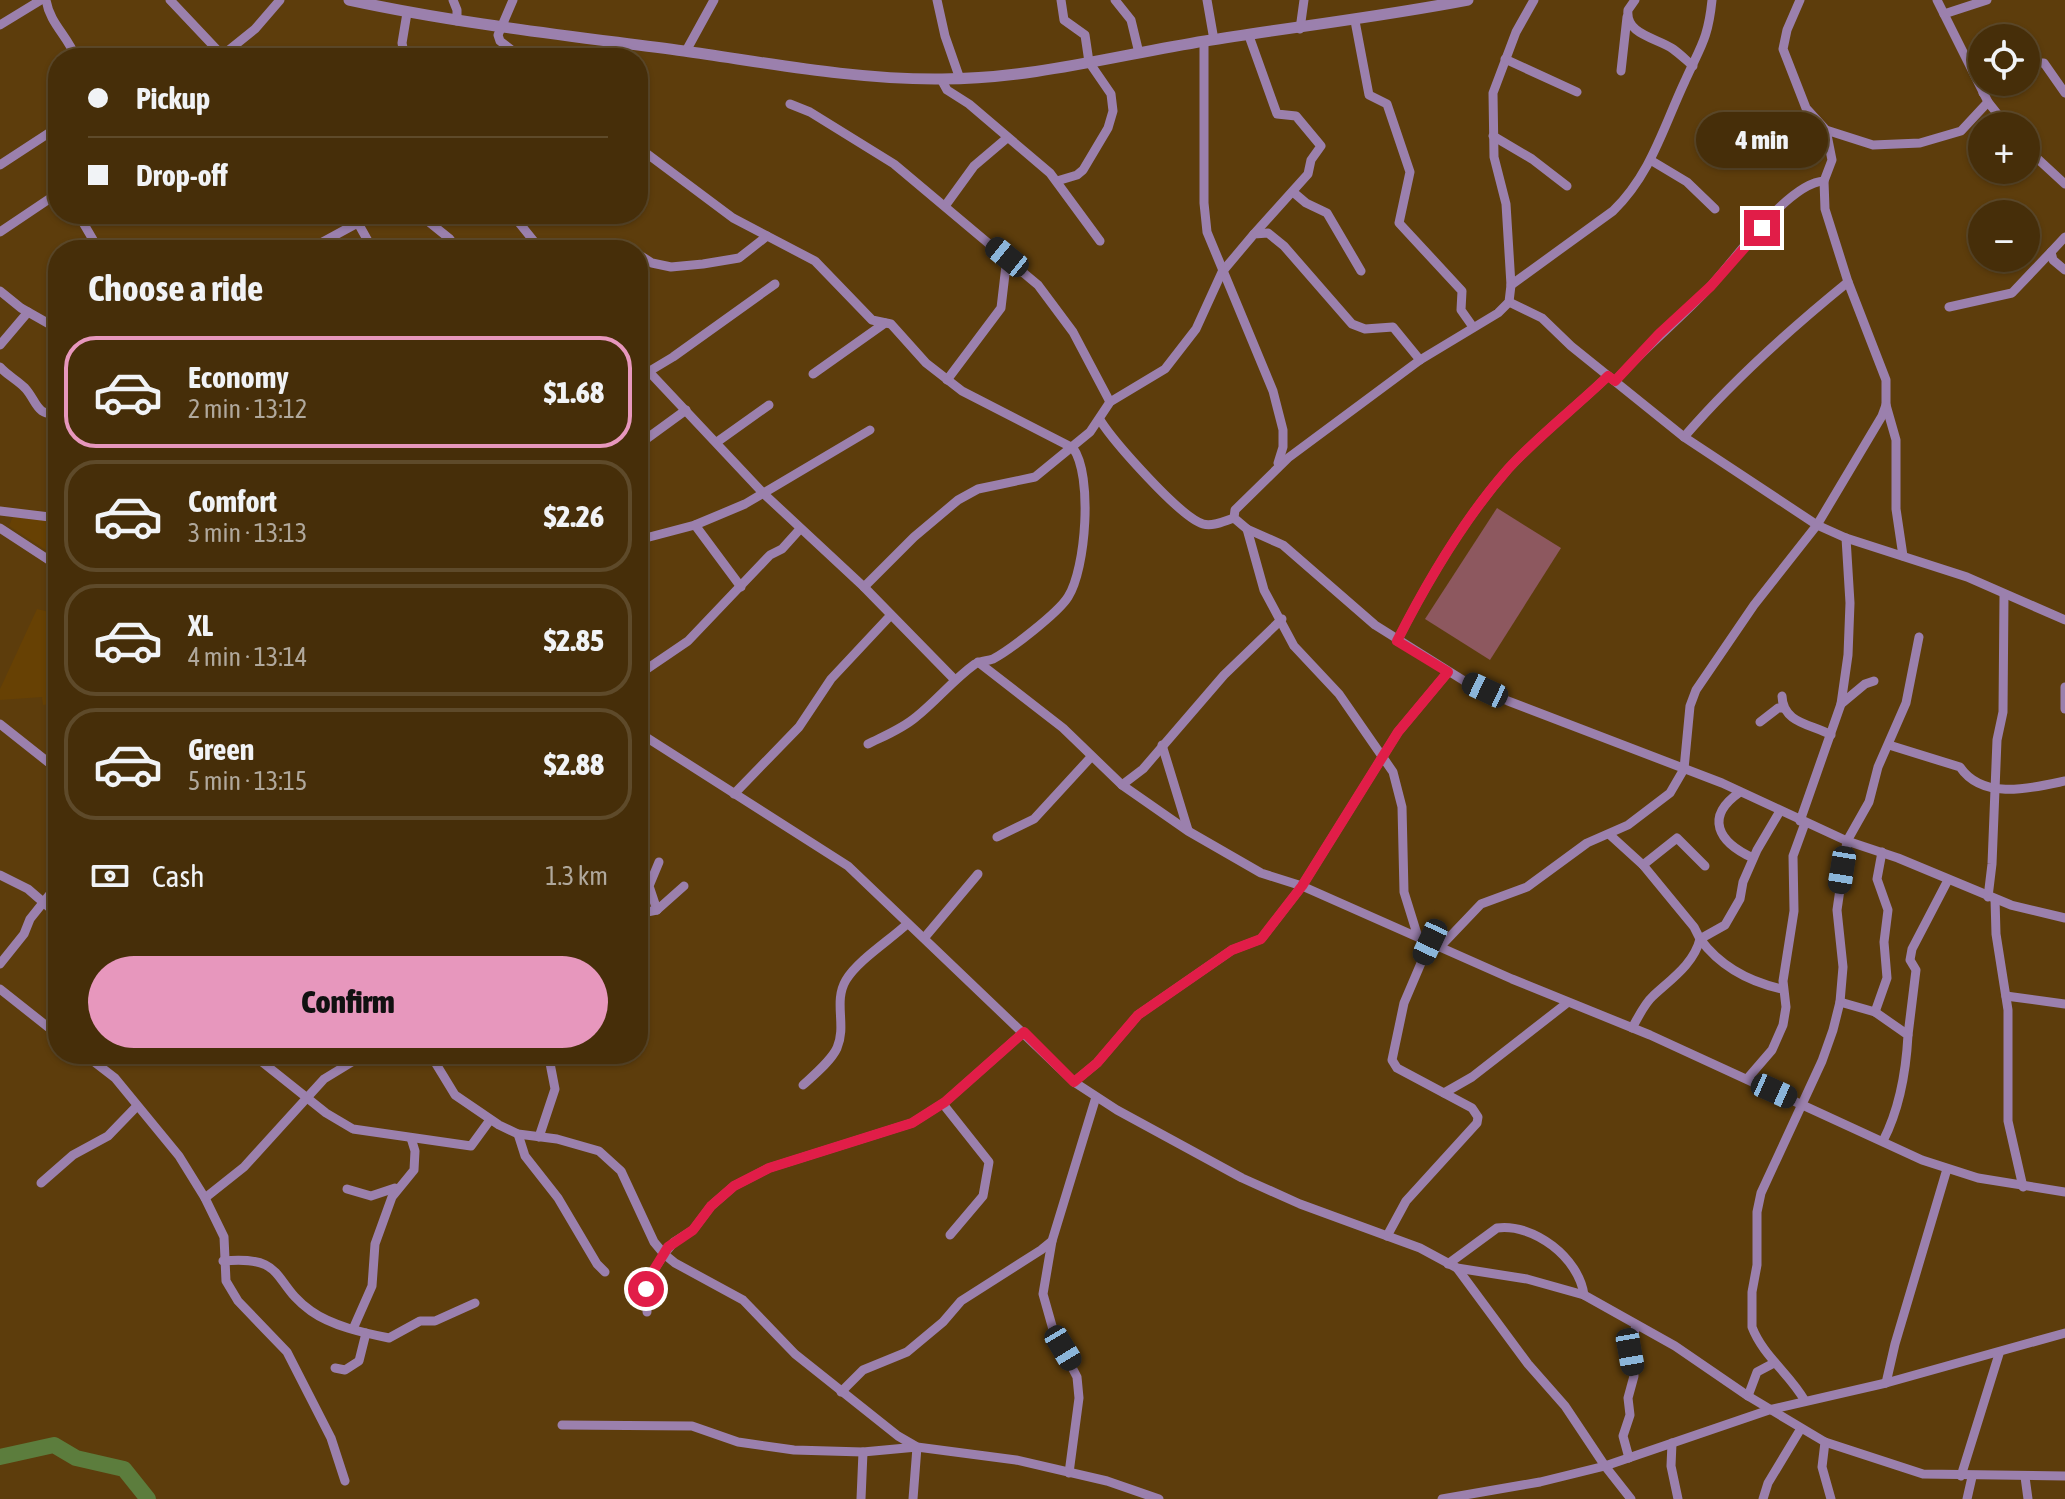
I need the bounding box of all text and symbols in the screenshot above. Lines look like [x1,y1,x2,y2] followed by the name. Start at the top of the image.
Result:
[1968,24,2040,272] map controls
[1968,24,2040,96] button: locate
[136,81,210,115] text: Pickup
[1696,112,1828,168] callout: 4 min
[1968,112,2040,184] button: +
[1735,125,1789,155] text: 4 min
[136,158,228,192] text: Drop-off
[1968,200,2040,272] button: −
[1744,210,1780,246] route end
[981,233,1033,281] car
[88,267,263,309] text: Choose a ride
[92,356,164,428] icon: car
[188,360,289,394] text: Economy
[544,375,604,409] text: $1.68
[188,394,307,424] text: 2 min · 13:12
[92,480,164,552] icon: car
[188,484,277,518] text: Comfort
[544,499,604,533] text: $2.26
[188,518,307,548] text: 3 min · 13:13
[92,604,164,676] icon: car
[188,608,213,642] text: XL
[544,623,604,657] text: $2.85
[188,642,307,672] text: 4 min · 13:14
[1458,669,1512,711] car
[92,728,164,800] icon: car
[188,732,254,766] text: Green
[544,747,604,781] text: $2.88
[188,766,307,796] text: 5 min · 13:15
[1826,844,1858,896] car
[88,854,132,898] icon: cash
[152,859,205,893] text: Cash
[545,861,608,891] text: 1.3 km
[1409,915,1451,969] car
[88,956,608,1048] button: Confirm
[1747,1070,1801,1112] car
[628,1271,664,1307] route start
[1040,1321,1086,1375] car
[1614,1326,1646,1378] car

